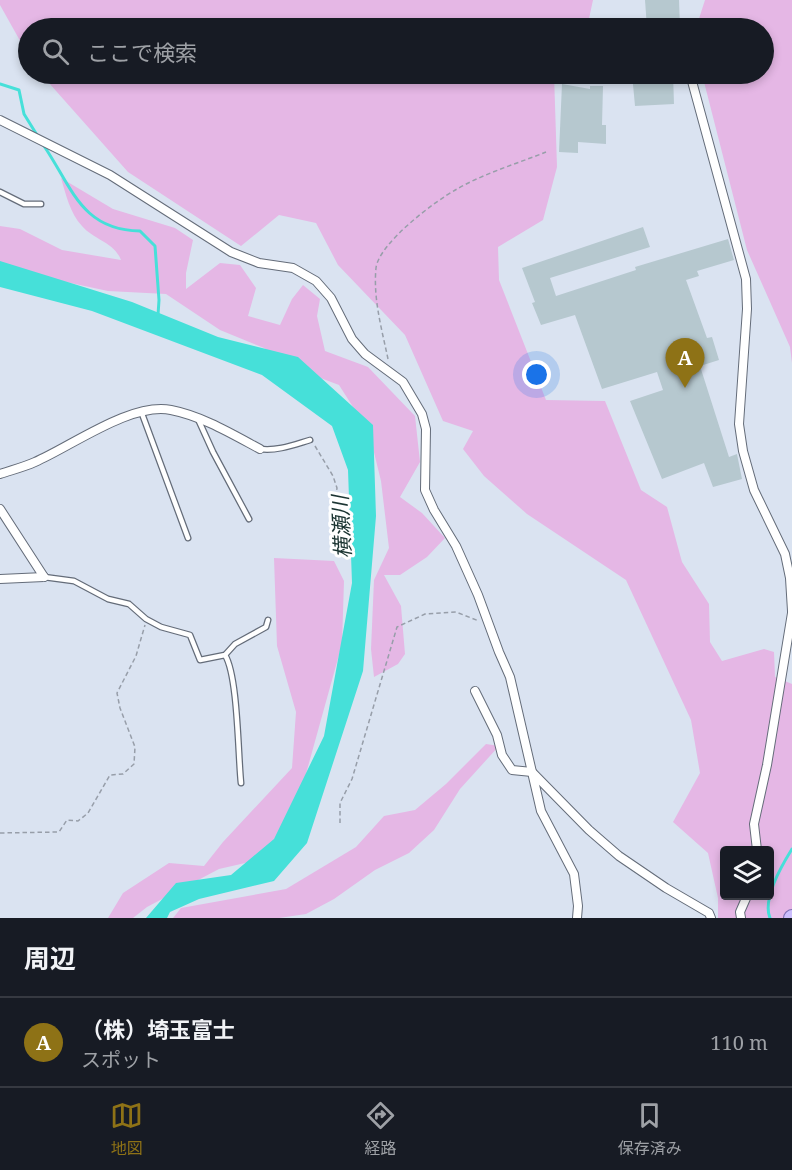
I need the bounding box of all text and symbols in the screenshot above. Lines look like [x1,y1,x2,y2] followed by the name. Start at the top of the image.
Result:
[18,18,774,84] search box
[39,35,72,68] icon: search
[87,37,197,67] text: ここで検索
[666,338,704,388] pin: A
[522,360,551,389] your location
[325,493,357,559] water label: 横瀬川
[720,846,774,900] map controls
[720,846,774,900] button: layers
[24,940,76,976] text: 周辺
[81,1014,235,1044] text: （株）埼玉富士
[36,1029,51,1056] text: A
[710,1029,768,1056] text: 110 m
[81,1046,161,1073] text: スポット
[110,1099,143,1159] tab: 地図
[364,1099,397,1159] tab: 経路
[618,1099,682,1159] tab: 保存済み

